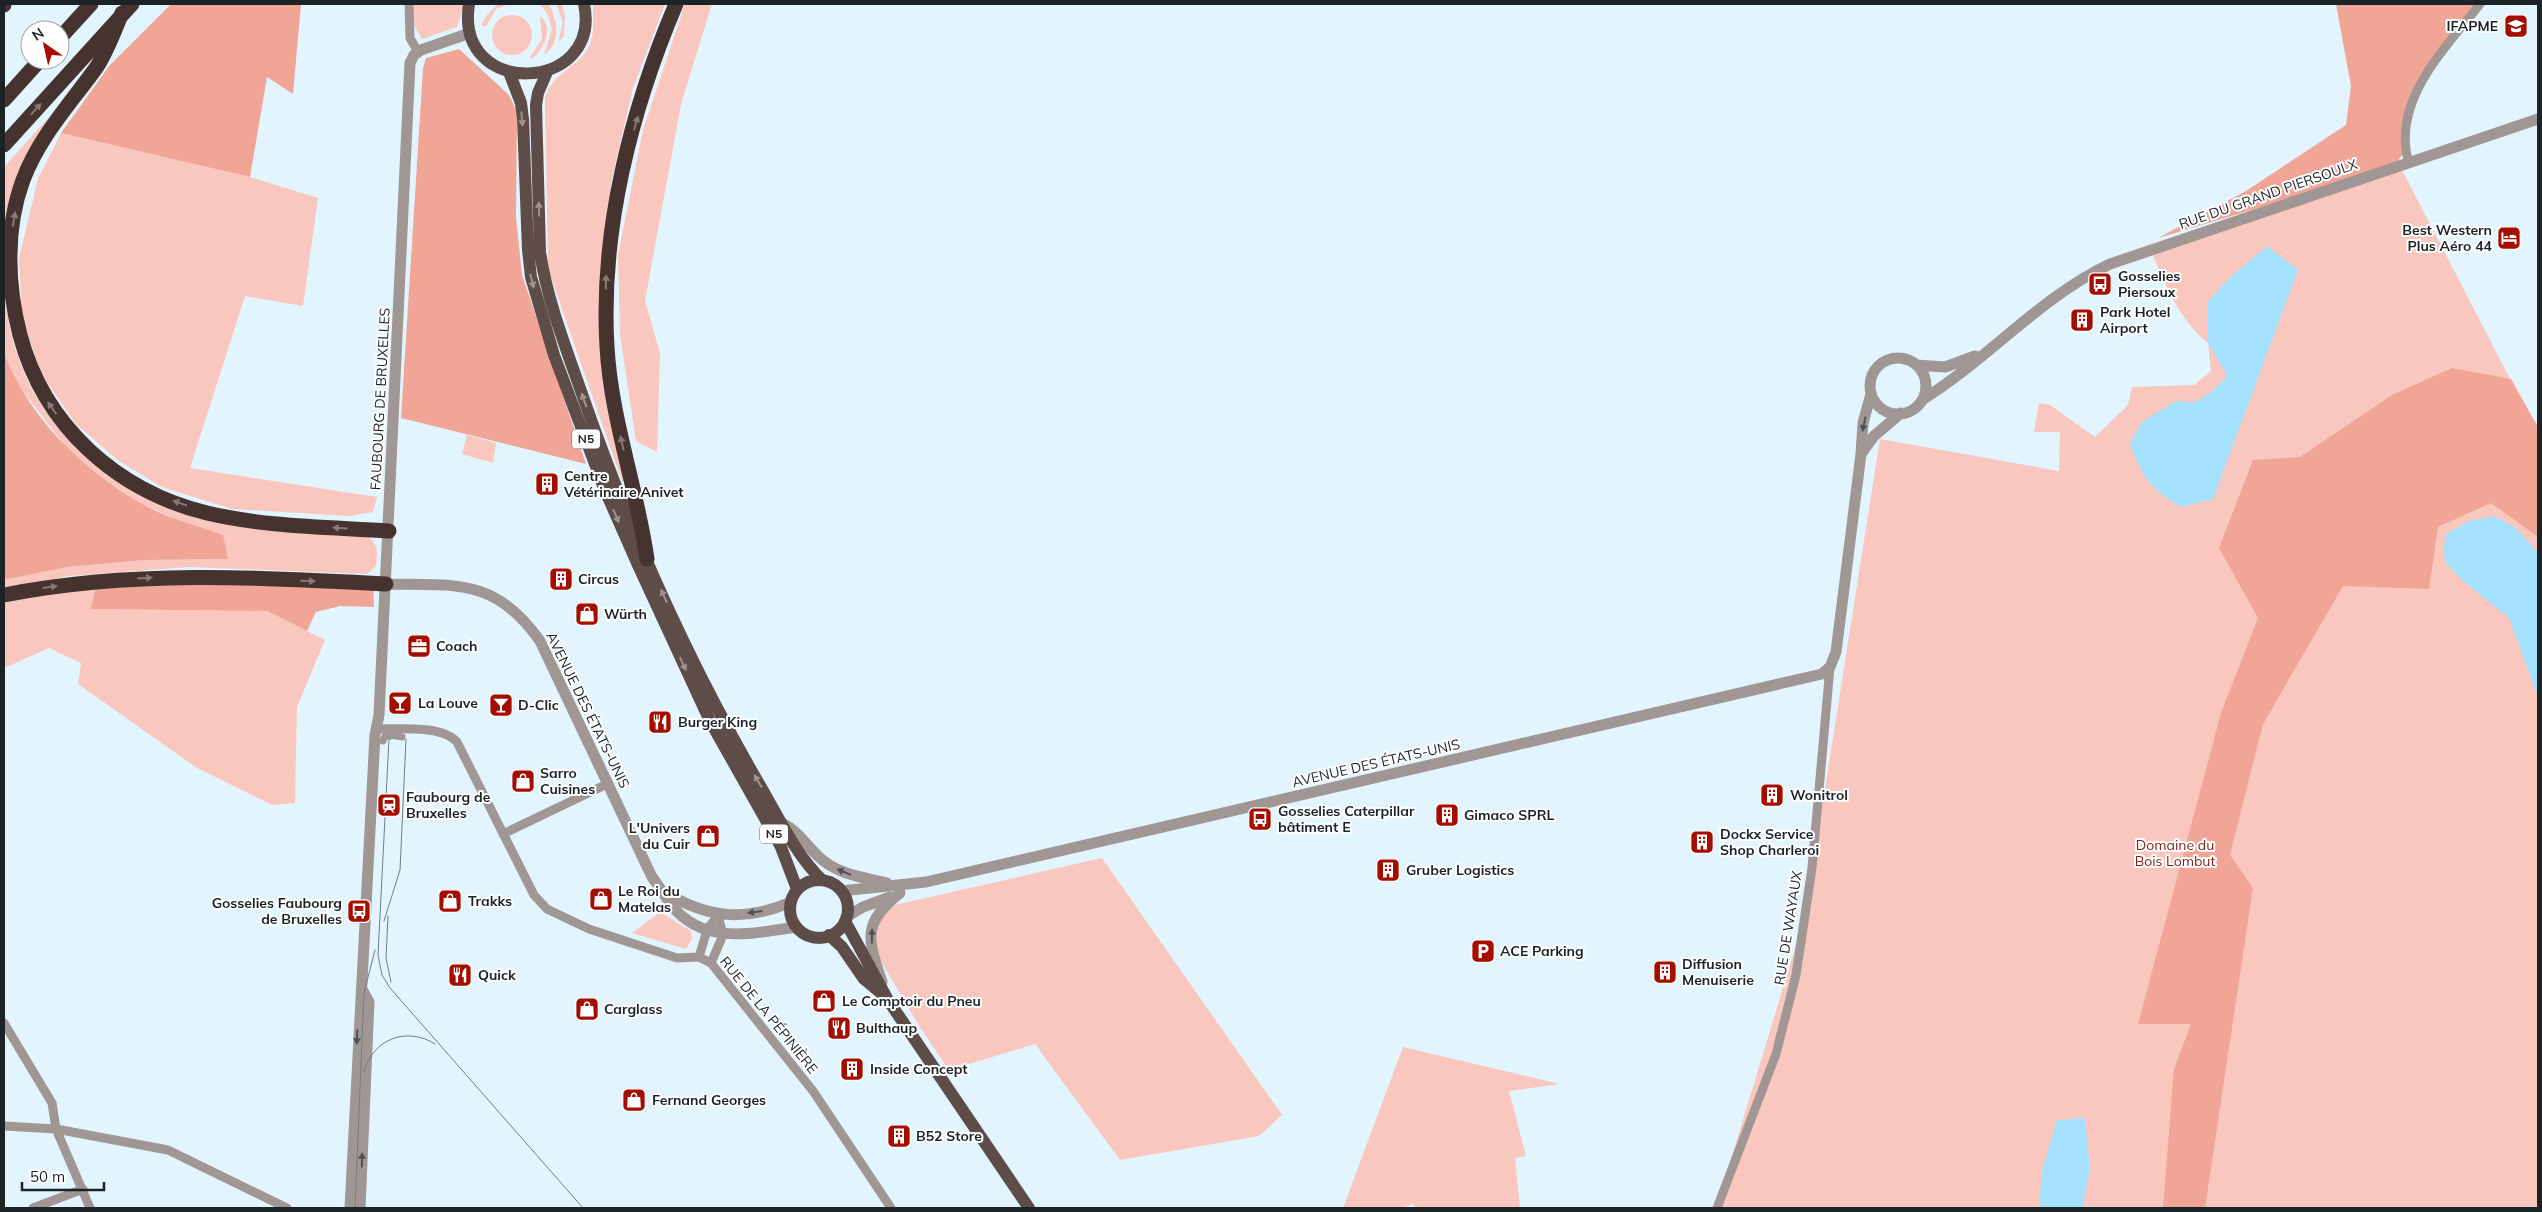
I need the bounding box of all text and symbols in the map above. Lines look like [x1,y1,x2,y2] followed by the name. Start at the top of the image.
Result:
[2503,13,2529,39] school or university icon: IFAPME
[2446,17,2498,35] place label: IFAPME
[20,20,70,70] north arrow
[28,24,47,45] text: N
[30,103,42,115] one-way arrow
[519,111,527,127] one-way arrow
[632,115,640,130] one-way arrow
[2176,155,2360,233] street label: RUE DU GRAND PIERSOULX
[534,201,542,217] one-way arrow
[10,211,18,227] one-way arrow
[2402,221,2493,255] place label: Best Western Plus Aéro 44
[2496,225,2522,251] hotel icon: Best Western Plus Aéro 44
[2118,267,2180,301] place label: Gosselies Piersoux
[2087,271,2113,297] bus stop icon: Gosselies Piersoux
[529,273,537,288] one-way arrow
[603,274,611,290] one-way arrow
[2100,303,2170,337] place label: Park Hotel Airport
[366,307,394,491] street label: FAUBOURG DE BRUXELLES
[2069,307,2095,333] building icon: Park Hotel Airport
[580,392,588,407] one-way arrow
[47,402,58,415] one-way arrow
[1859,417,1867,433] one-way arrow
[572,429,600,448] road number: N5
[618,436,626,451] one-way arrow
[563,467,684,501] place label: Centre Vétérinaire Anivet
[534,471,560,497] building icon: Centre Vétérinaire Anivet
[172,499,187,507] one-way arrow
[613,509,621,523] one-way arrow
[332,523,348,531] one-way arrow
[548,566,574,592] building icon: Circus
[578,570,619,588] place label: Circus
[138,574,154,582] one-way arrow
[300,577,316,585] one-way arrow
[42,583,58,591] one-way arrow
[660,588,668,603] one-way arrow
[574,601,600,627] shop icon: Würth
[604,605,647,623] place label: Würth
[542,629,634,791] street label: AVENUE DES ÉTATS-UNIS
[406,633,432,659] office icon: Coach
[436,637,478,655] place label: Coach
[679,657,687,671] one-way arrow
[387,690,413,716] bar icon: La Louve
[488,692,514,718] bar icon: D-Clic
[418,694,478,712] place label: La Louve
[518,696,559,714] place label: D-Clic
[647,709,673,735] restaurant icon: Burger King
[678,713,757,731] place label: Burger King
[1290,735,1462,791] street label: AVENUE DES ÉTATS-UNIS
[540,764,595,798] place label: Sarro Cuisines
[510,768,536,794] shop icon: Sarro Cuisines
[753,775,762,788] one-way arrow
[1759,782,1785,808] building icon: Wonitrol
[1790,786,1848,804] place label: Wonitrol
[406,788,491,822] place label: Faubourg de Bruxelles
[376,792,402,818] station icon: Faubourg de Bruxelles
[1278,802,1415,836] place label: Gosselies Caterpillar bâtiment E
[1434,802,1460,828] building icon: Gimaco SPRL
[1247,806,1273,832] bus stop icon: Gosselies Caterpillar bâtiment E
[1464,806,1555,824] place label: Gimaco SPRL
[629,819,690,853] place label: L'Univers du Cuir
[695,823,721,849] shop icon: L'Univers du Cuir
[760,824,788,844] road number: N5
[1720,825,1819,859] place label: Dockx Service Shop Charleroi
[1689,829,1715,855] building icon: Dockx Service Shop Charleroi
[2135,836,2215,870] park label: Domaine du Bois Lombut
[1375,857,1401,883] building icon: Gruber Logistics
[1406,861,1514,879] place label: Gruber Logistics
[837,868,851,876] one-way arrow
[1770,870,1806,986] street label: RUE DE WAYAUX
[618,882,680,916] place label: Le Roi du Matelas
[588,886,614,912] shop icon: Le Roi du Matelas
[437,888,463,914] shop icon: Trakks
[468,892,512,910] place label: Trakks
[212,894,342,928] place label: Gosselies Faubourg de Bruxelles
[346,898,372,924] bus stop icon: Gosselies Faubourg de Bruxelles
[747,908,763,916] one-way arrow
[868,928,876,944] one-way arrow
[1470,938,1496,964] parking icon: ACE Parking
[1500,942,1584,960] place label: ACE Parking
[716,953,822,1077] street label: RUE DE LA PÉPINIÈRE
[1682,955,1754,989] place label: Diffusion Menuiserie
[1652,959,1678,985] building icon: Diffusion Menuiserie
[447,962,473,988] restaurant icon: Quick
[478,966,516,984] place label: Quick
[811,988,837,1014] shop icon: Le Comptoir du Pneu
[842,992,981,1010] place label: Le Comptoir du Pneu
[574,996,600,1022] shop icon: Carglass
[604,1000,662,1018] place label: Carglass
[826,1015,852,1041] restaurant icon: Bulthaup
[856,1019,917,1037] place label: Bulthaup
[353,1029,361,1045] one-way arrow
[839,1056,865,1082] building icon: Inside Concept
[870,1060,968,1078] place label: Inside Concept
[621,1087,647,1113] shop icon: Fernand Georges
[652,1091,766,1109] place label: Fernand Georges
[886,1123,912,1149] building icon: B52 Store
[916,1127,982,1145] place label: B52 Store
[358,1151,366,1167] one-way arrow
[22,1160,105,1192] scale bar
[30,1167,65,1186] text: 50 m

